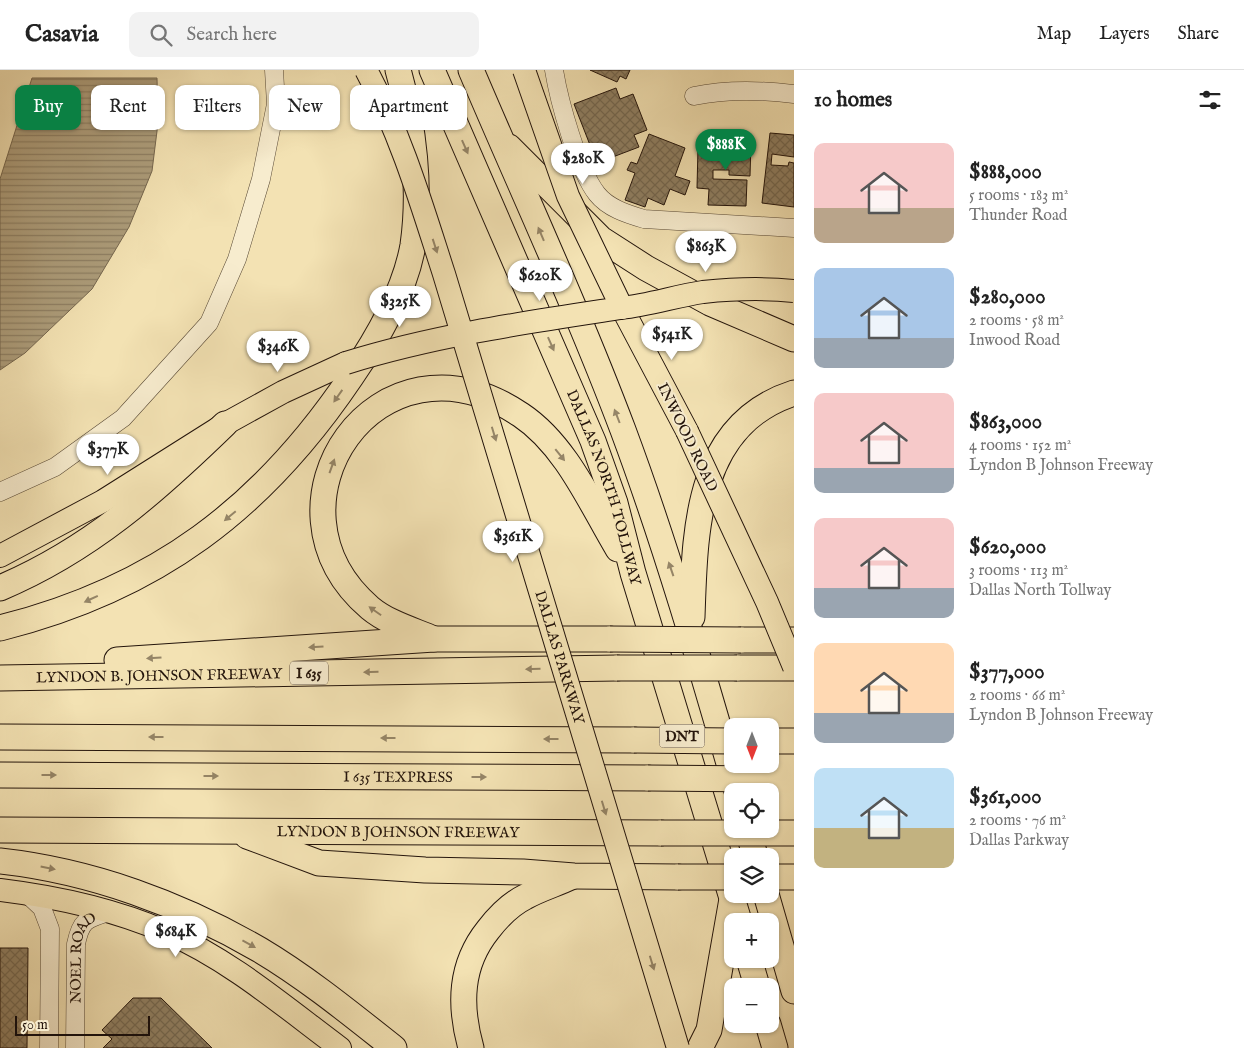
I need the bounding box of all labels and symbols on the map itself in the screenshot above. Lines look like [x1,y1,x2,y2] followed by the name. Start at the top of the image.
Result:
[691,128,761,171] pin: $888K
[461,140,469,154] one-way arrow
[548,142,618,185] pin: $280K
[537,227,545,241] one-way arrow
[671,230,741,273] pin: $863K
[432,238,439,253] one-way arrow
[505,260,575,302] pin: $620K
[365,286,435,328] pin: $325K
[637,318,707,361] pin: $541K
[243,330,313,373] pin: $346K
[548,337,556,351] one-way arrow
[653,380,722,495] street label: INWOOD ROAD
[562,387,645,588] street label: DALLAS NORTH TOLLWAY
[333,389,343,403] one-way arrow
[613,408,621,423] one-way arrow
[490,427,498,442] one-way arrow
[73,434,143,476] pin: $377K
[554,448,565,461] one-way arrow
[328,458,336,473] one-way arrow
[224,510,236,522] one-way arrow
[478,520,548,563] pin: $361K
[666,562,674,577] one-way arrow
[530,588,589,727] street label: DALLAS PARKWAY
[84,596,98,604] one-way arrow
[368,606,382,616] one-way arrow
[308,643,324,651] one-way arrow
[146,654,162,662] one-way arrow
[290,662,328,684] road number: I 635
[36,664,283,687] street label: LYNDON B. JOHNSON FREEWAY
[525,665,541,673] one-way arrow
[363,668,379,676] one-way arrow
[724,718,779,772] north arrow
[660,724,704,748] road number: DNT
[147,733,163,741] one-way arrow
[380,734,396,742] one-way arrow
[542,735,558,743] one-way arrow
[343,768,453,787] street label: I 635 TEXPRESS
[41,771,57,779] one-way arrow
[203,772,219,780] one-way arrow
[471,773,487,781] one-way arrow
[601,801,609,816] one-way arrow
[276,822,520,842] street label: LYNDON B JOHNSON FREEWAY
[40,865,56,873] one-way arrow
[66,908,100,1004] street label: NOEL ROAD
[141,916,211,958] pin: $684K
[242,939,255,948] one-way arrow
[649,956,656,971] one-way arrow
[15,1013,150,1036] scale bar

